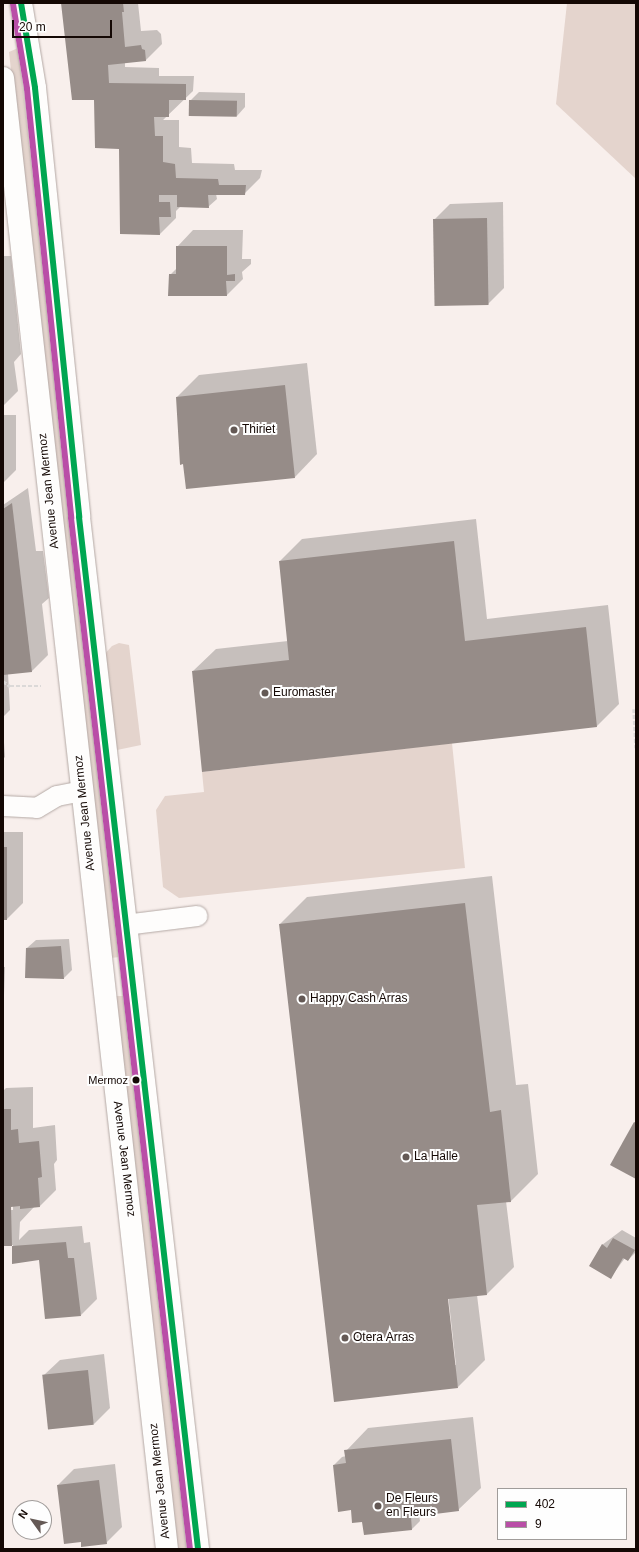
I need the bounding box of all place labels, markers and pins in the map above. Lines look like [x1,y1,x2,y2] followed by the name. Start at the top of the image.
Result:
[242,423,275,437] place label: Thiriet
[229,425,239,435] marker: Thiriet
[273,686,335,700] place label: Euromaster
[260,688,270,698] marker: Euromaster
[310,992,408,1006] place label: Happy Cash Arras
[297,994,307,1004] marker: Happy Cash Arras
[88,1073,128,1087] place label: Mermoz
[131,1075,141,1085] marker: Mermoz
[414,1150,458,1164] place label: La Halle
[401,1152,411,1162] marker: La Halle
[353,1331,415,1345] place label: Otera Arras
[340,1333,350,1343] marker: Otera Arras
[386,1492,438,1520] place label: De Fleurs en Fleurs
[373,1501,383,1511] marker: De Fleurs en Fleurs

